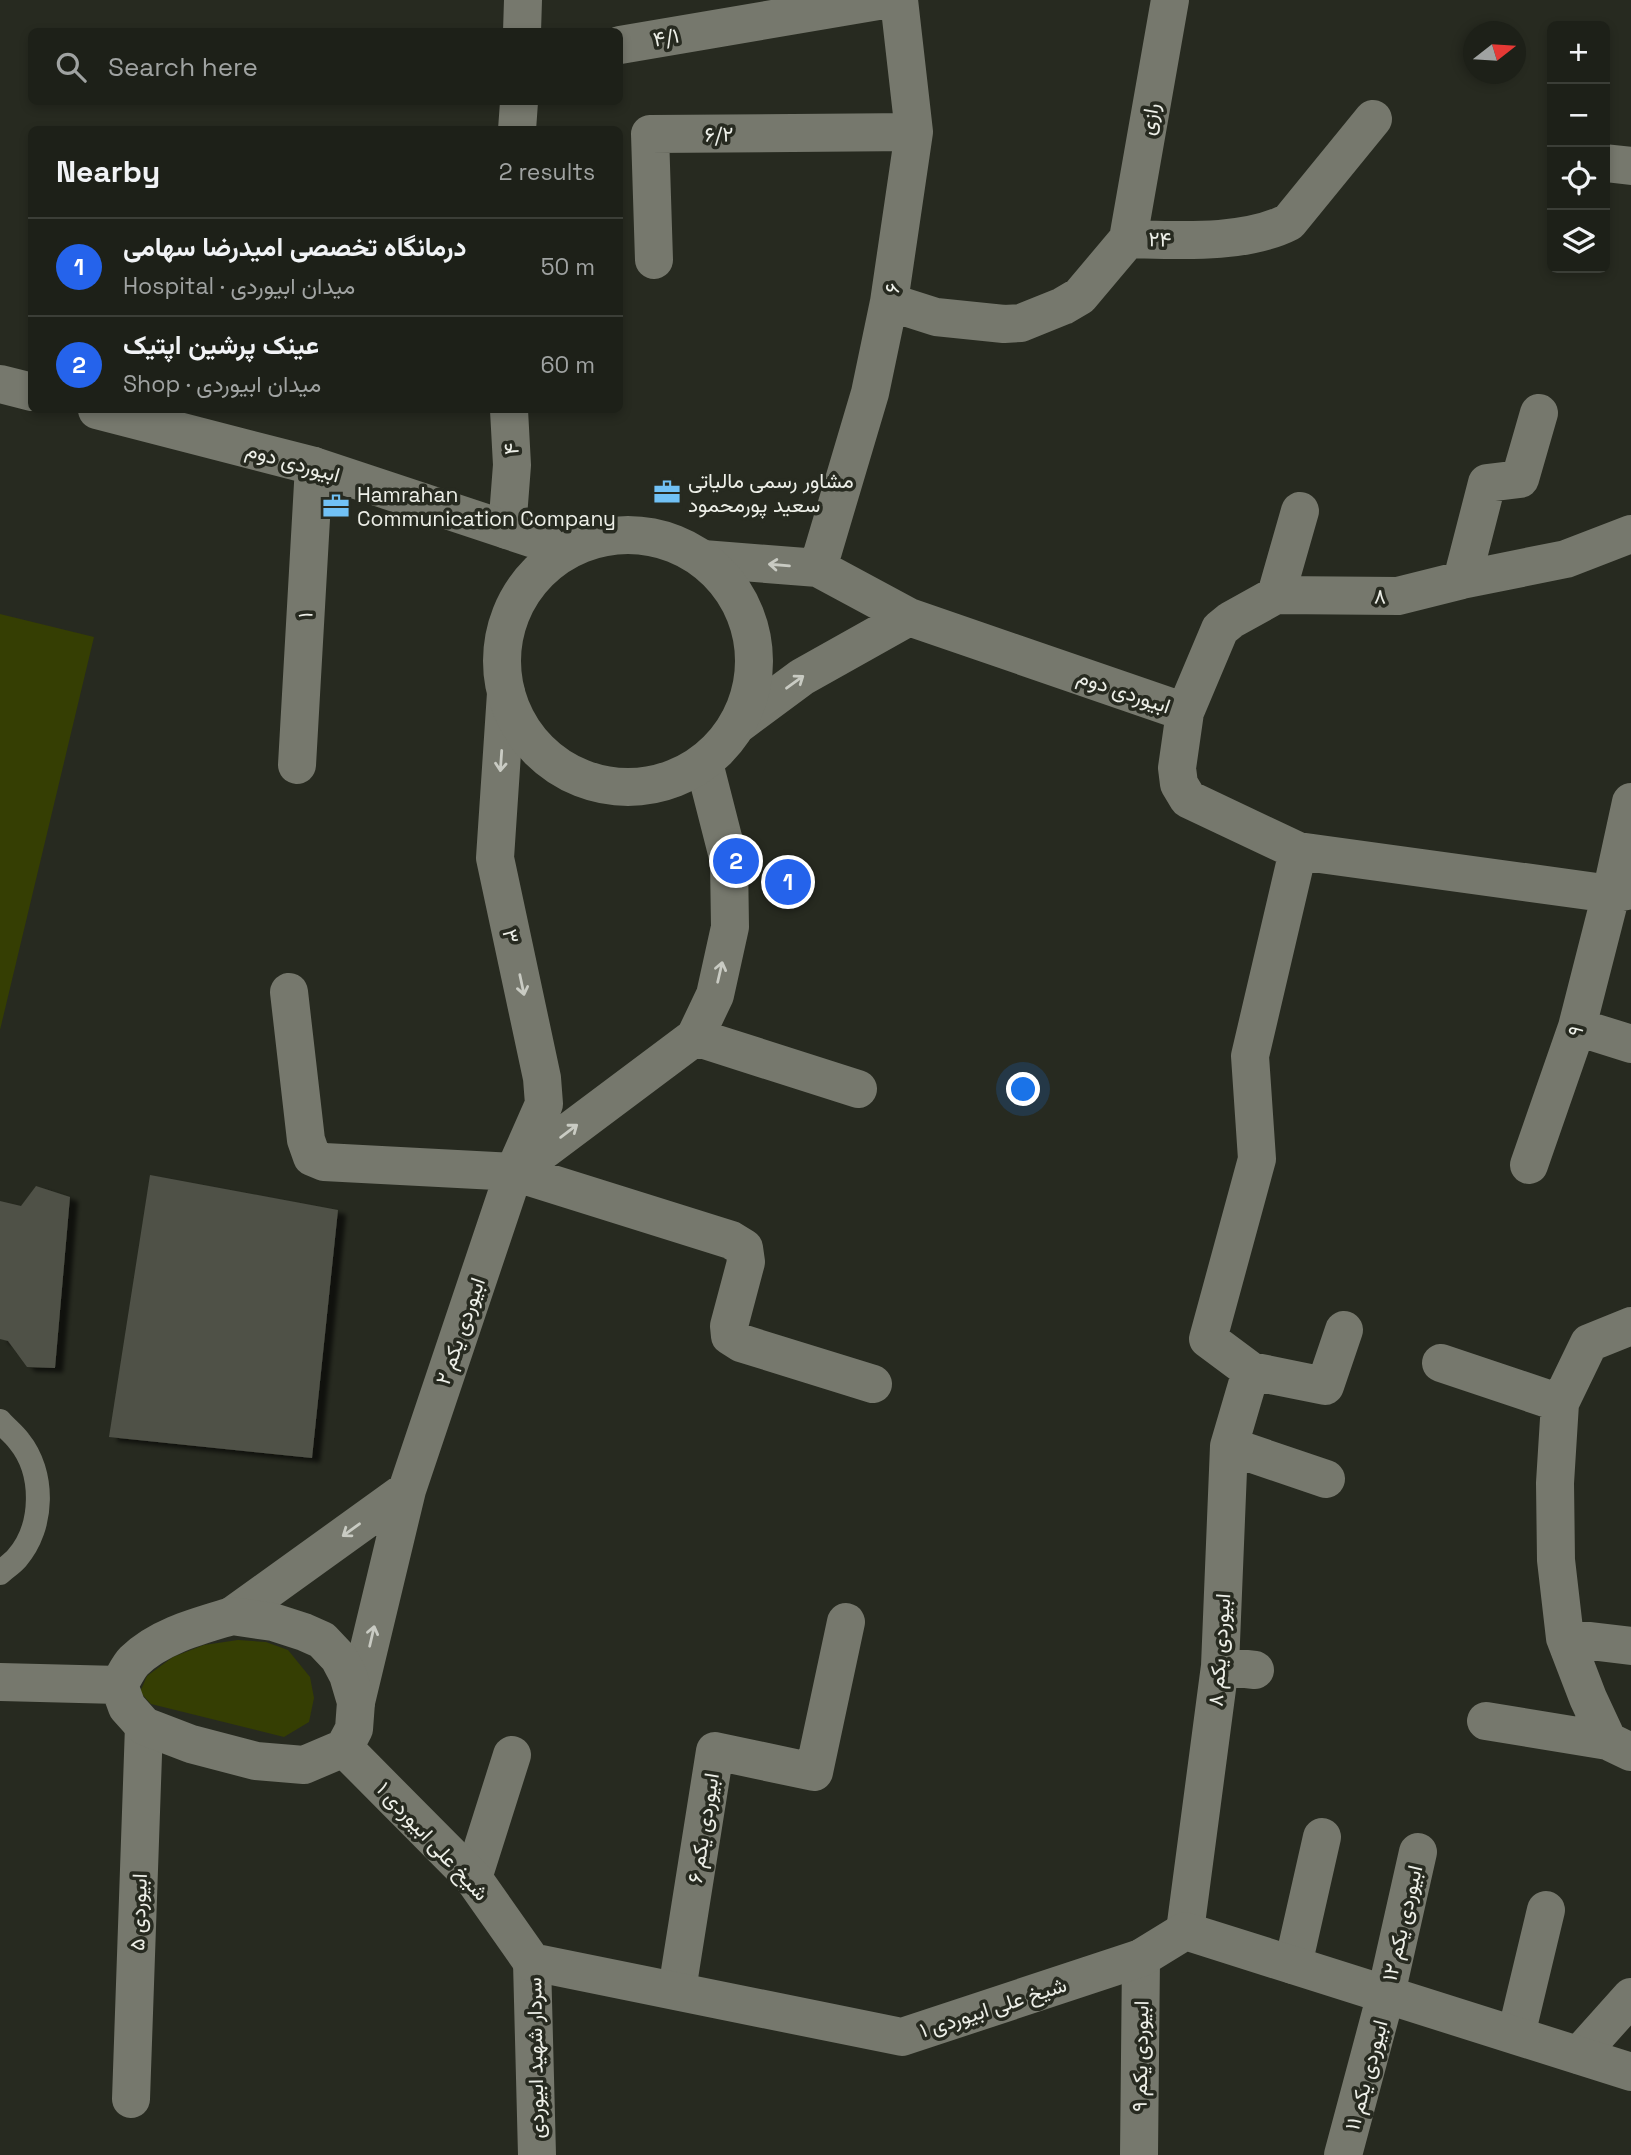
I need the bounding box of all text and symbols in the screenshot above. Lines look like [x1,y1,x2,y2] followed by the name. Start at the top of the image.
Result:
[651,21,681,53] street label: ۴/۱
[1463,21,1526,84] north arrow
[1547,21,1610,273] map controls
[1547,21,1610,84] button: +
[28,28,623,105] search box
[52,48,90,86] icon: search
[108,50,258,84] text: Search here
[1547,84,1610,147] button: −
[1133,101,1165,137] street label: رازی
[704,120,734,148] street label: ۶/۲
[1547,147,1610,210] button: locate
[56,152,160,191] text: Nearby
[499,157,595,187] text: 2 results
[1547,210,1610,273] button: layers
[1148,225,1172,253] street label: ۲۴
[123,230,466,264] text: درمانگاه تخصصی امیدرضا سهامی
[74,252,84,282] text: 1
[541,252,595,282] text: 50 m
[123,271,355,301] text: Hospital · میدان ابیوردی
[878,281,906,295] street label: ۶
[123,328,319,362] text: عینک پرشین اپتیک
[72,350,86,380] text: 2
[540,350,595,380] text: 60 m
[123,369,321,399] text: Shop · میدان ابیوردی
[242,436,343,489] street label: ابیوردی دوم
[497,442,525,456] street label: ۴
[688,467,854,519] place label: مشاور رسمی مالیاتی سعید پورمحمود
[652,477,682,507] office icon: مشاور رسمی مالیاتی سعید پورمحمود
[357,481,616,532] place label: Hamrahan Communication Company
[321,491,351,521] office icon: Hamrahan Communication Company
[769,558,791,571] one-way arrow
[1374,582,1386,610] street label: ۸
[291,611,319,619] street label: ۱
[1073,662,1174,720] street label: ابیوردی دوم
[785,675,804,690] one-way arrow
[495,749,508,772] one-way arrow
[713,835,759,887] pin: 2
[765,856,811,908] pin: 1
[496,926,526,946] street label: ۳
[714,961,727,984] one-way arrow
[515,973,529,996] one-way arrow
[1561,1022,1589,1040] street label: ۹
[1006,1072,1040,1106] your location
[559,1124,578,1139] one-way arrow
[429,1274,492,1389] street label: ۲ ابیوردی یکم
[342,1523,361,1537] one-way arrow
[1202,1593,1237,1708] street label: ۸ ابیوردی یکم
[366,1625,379,1648] one-way arrow
[681,1771,726,1885] street label: ۶ ابیوردی یکم
[370,1776,495,1907] street label: شیخ علی ابیوردی ۱
[1376,1862,1429,1984] street label: ۱۲ ابیوردی یکم
[123,1873,153,1951] street label: ۵ ابیوردی
[916,1971,1070,2044] street label: شیخ علی ابیوردی ۱
[520,1977,550,2139] street label: سردار شهید ابیوردی
[1126,2000,1155,2112] street label: ۹ ابیوردی یکم
[1338,2017,1395,2133] street label: ۱۱ ابیوردی یکم

